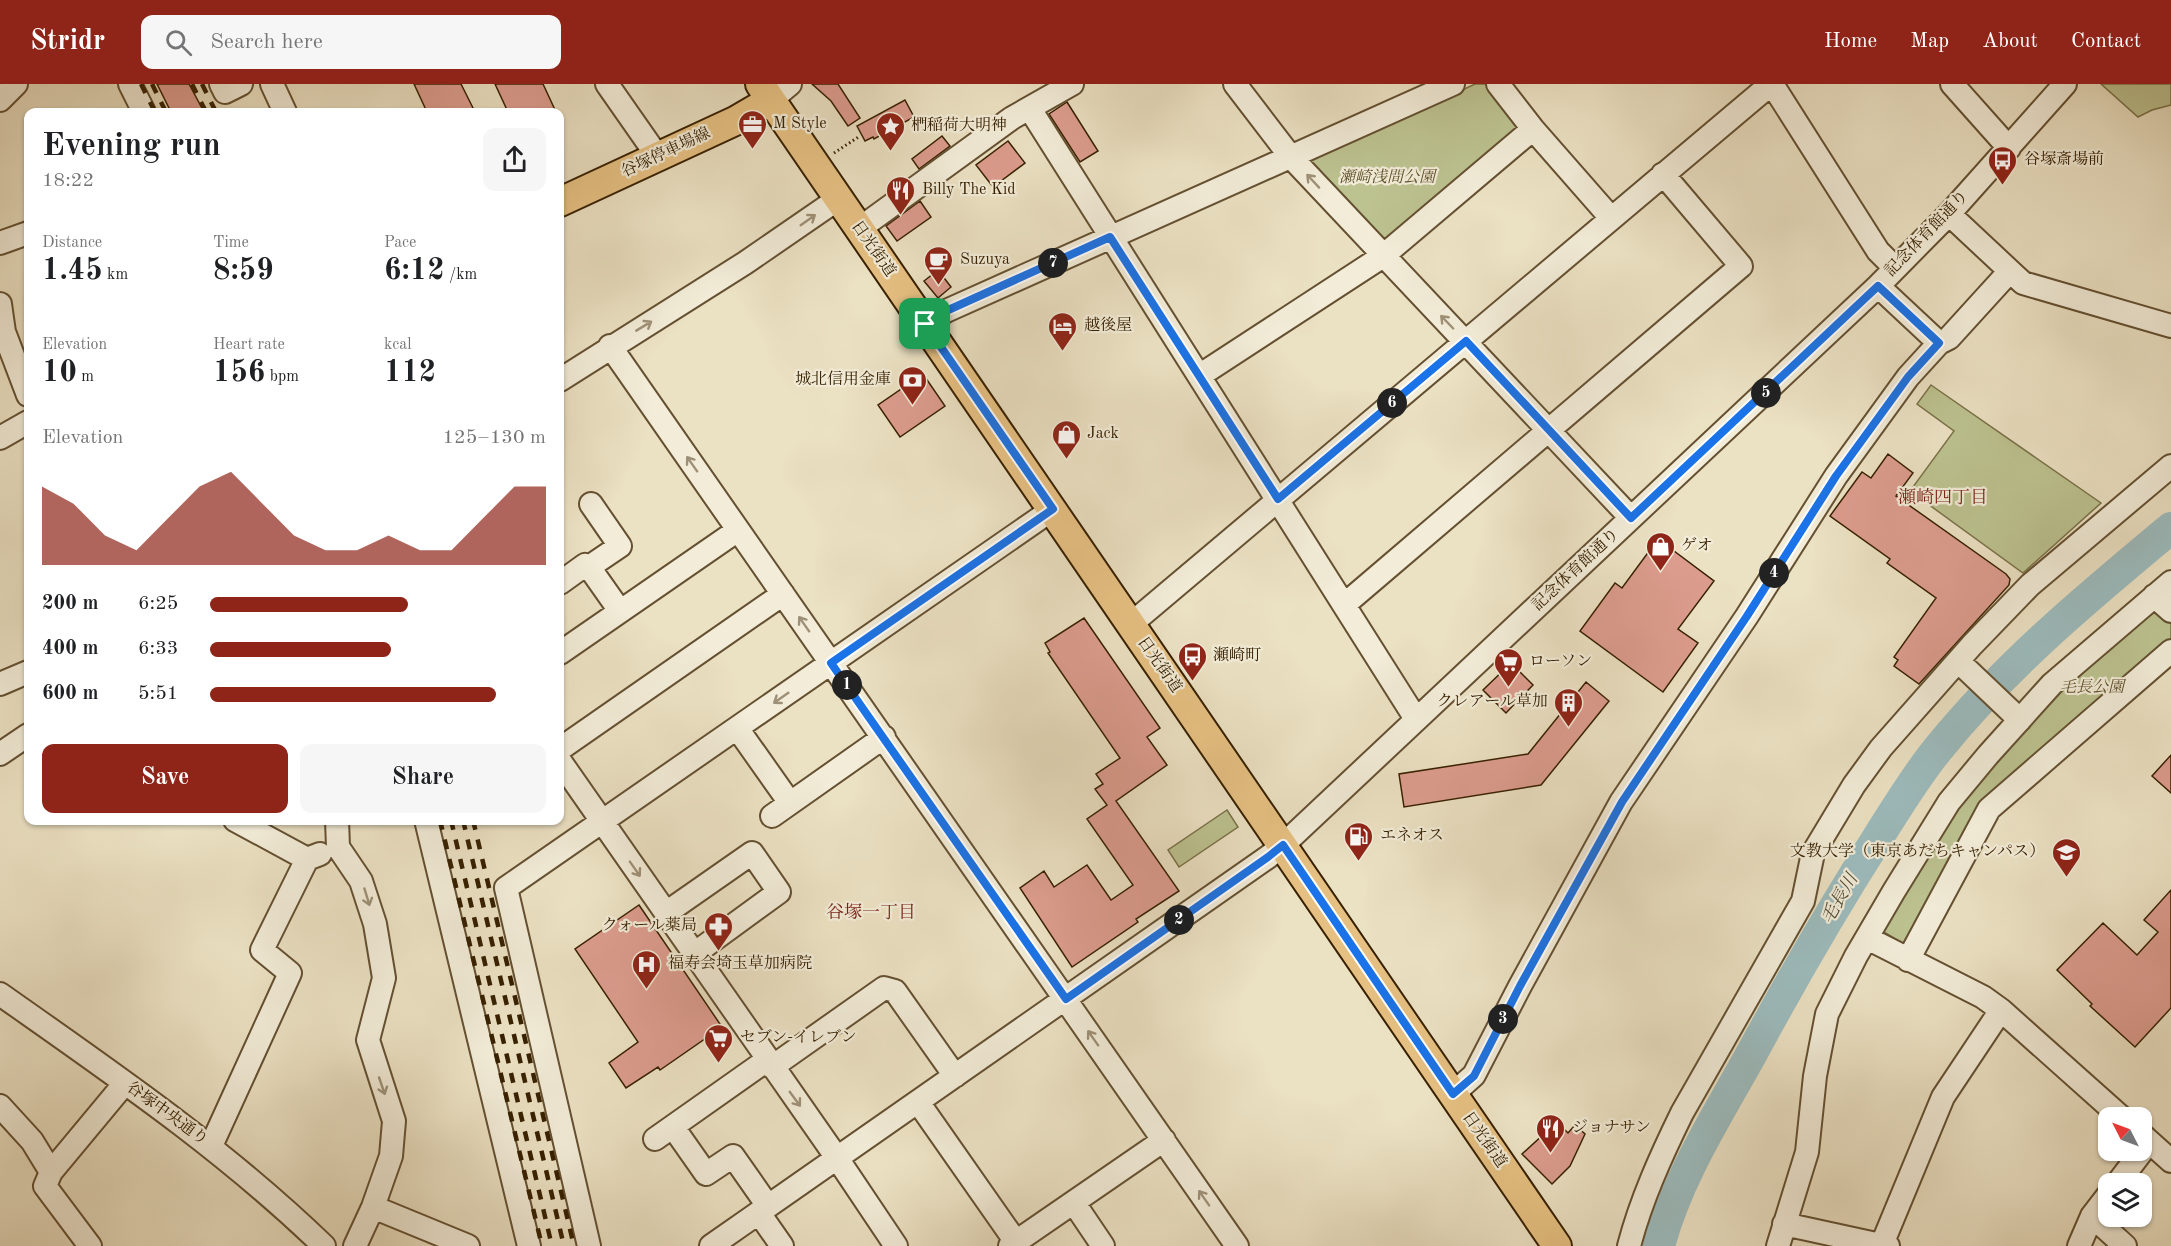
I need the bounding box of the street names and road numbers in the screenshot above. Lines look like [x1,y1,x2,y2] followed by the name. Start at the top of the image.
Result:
[618,124,713,181] street label: 谷塚停車場線
[1881,187,1972,280] street label: 記念体育館通り
[848,217,900,280] street label: 日光街道
[1528,524,1622,614] street label: 記念体育館通り
[1134,633,1186,696] street label: 日光街道
[123,1078,212,1149] street label: 谷塚中央通り
[1459,1108,1511,1171] street label: 日光街道

